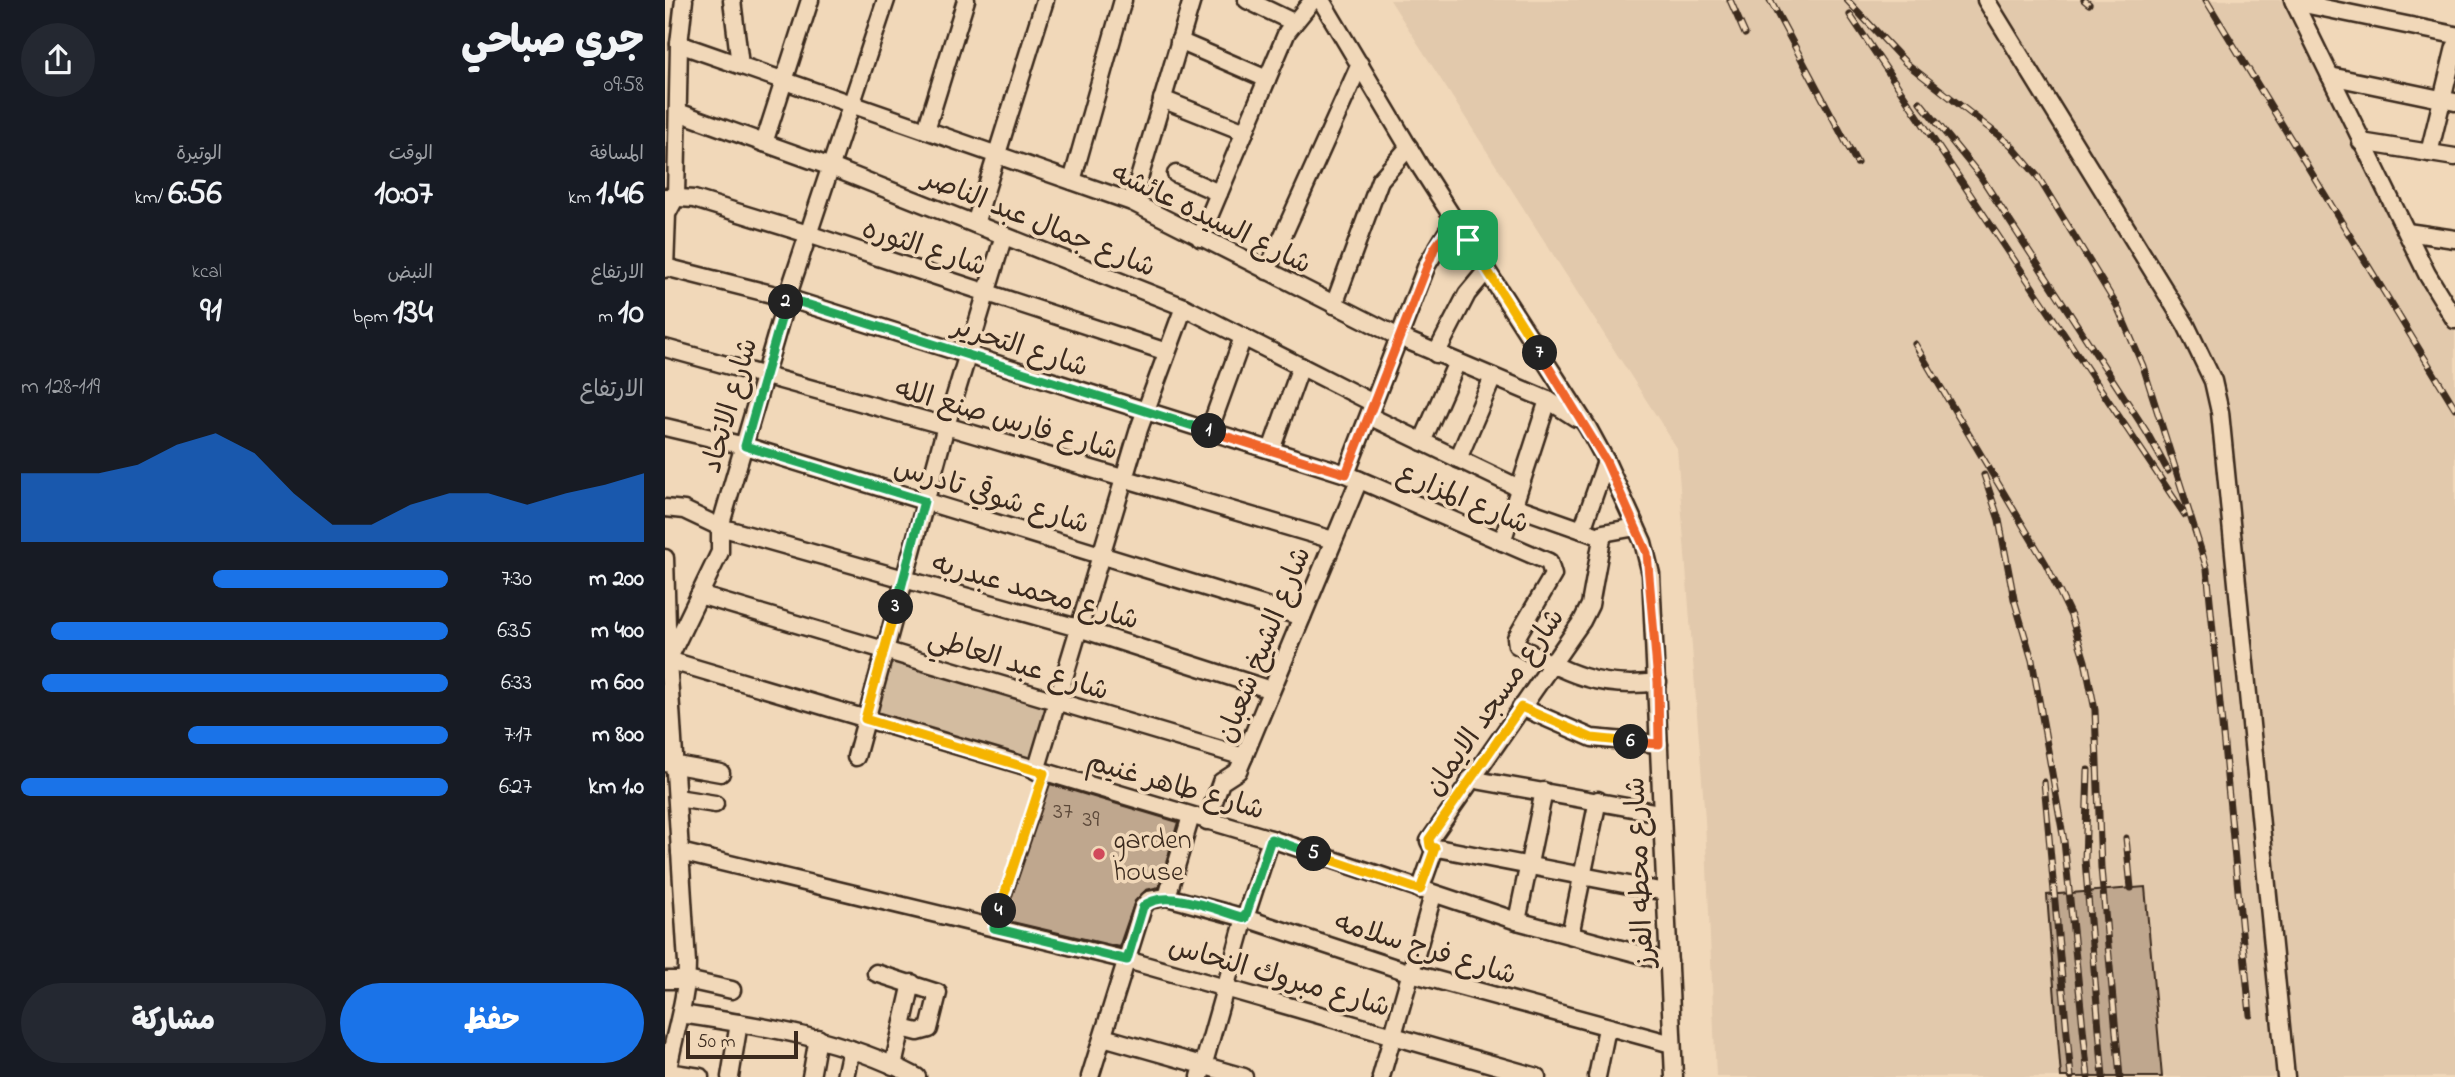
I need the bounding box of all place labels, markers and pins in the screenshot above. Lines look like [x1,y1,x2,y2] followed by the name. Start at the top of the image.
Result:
[1438,210,1498,270] pin
[769,284,803,320] pin: 2
[1523,336,1557,370] pin: 7
[1191,414,1227,448] pin: 1
[879,590,913,624] pin: 3
[1613,724,1649,760] pin: 6
[1112,821,1191,894] place label: garden house
[1297,836,1331,872] pin: 5
[1091,846,1107,862] marker: garden house
[981,894,1017,928] pin: 4

